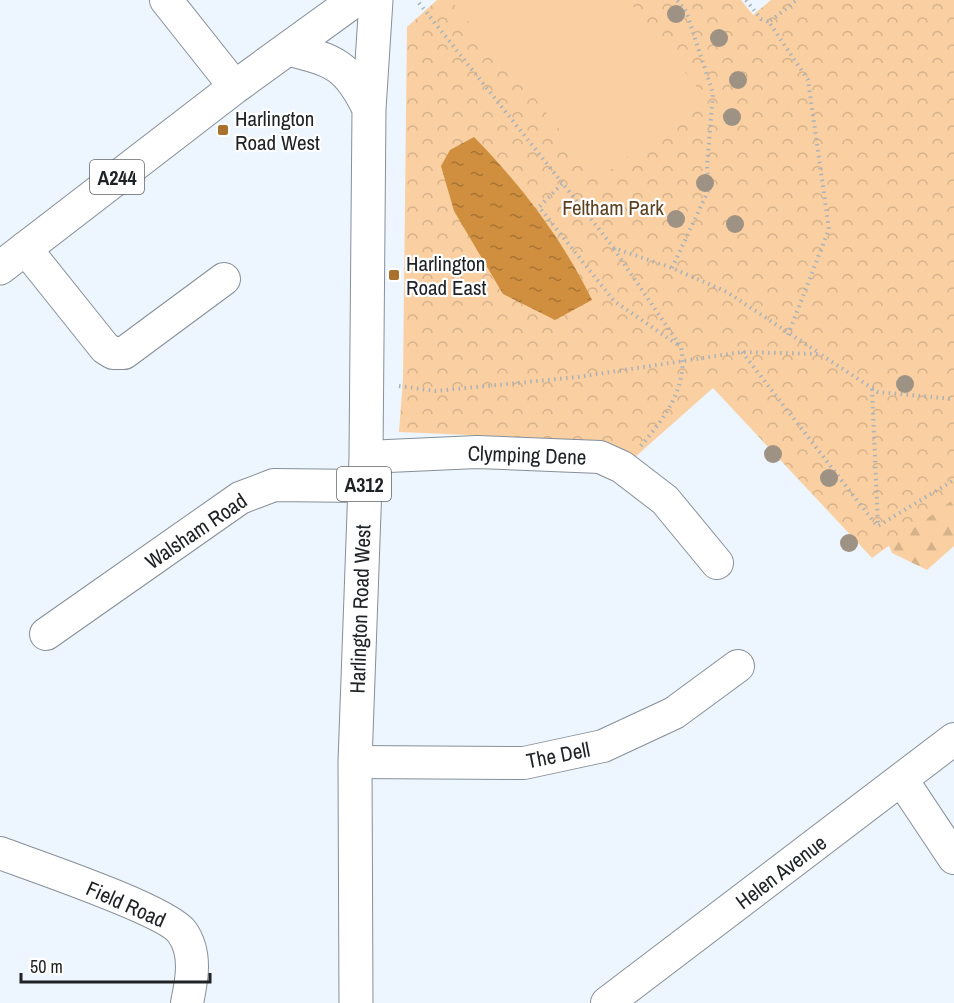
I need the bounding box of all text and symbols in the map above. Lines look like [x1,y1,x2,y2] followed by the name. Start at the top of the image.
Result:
[235,104,320,157] place label: Harlington Road West
[216,123,230,137] marker: Harlington Road West
[90,160,144,194] road number: A244
[562,193,664,222] park label: Feltham Park
[406,249,487,302] place label: Harlington Road East
[387,268,401,282] marker: Harlington Road East
[467,438,587,472] street label: Clymping Dene
[337,467,391,501] road number: A312
[139,486,253,576] street label: Walsham Road
[343,524,377,694] street label: Harlington Road West
[524,735,592,775] street label: The Dell
[730,828,832,916] street label: Helen Avenue
[82,874,170,934] street label: Field Road
[21,946,210,984] scale bar
[30,954,63,979] text: 50 m

